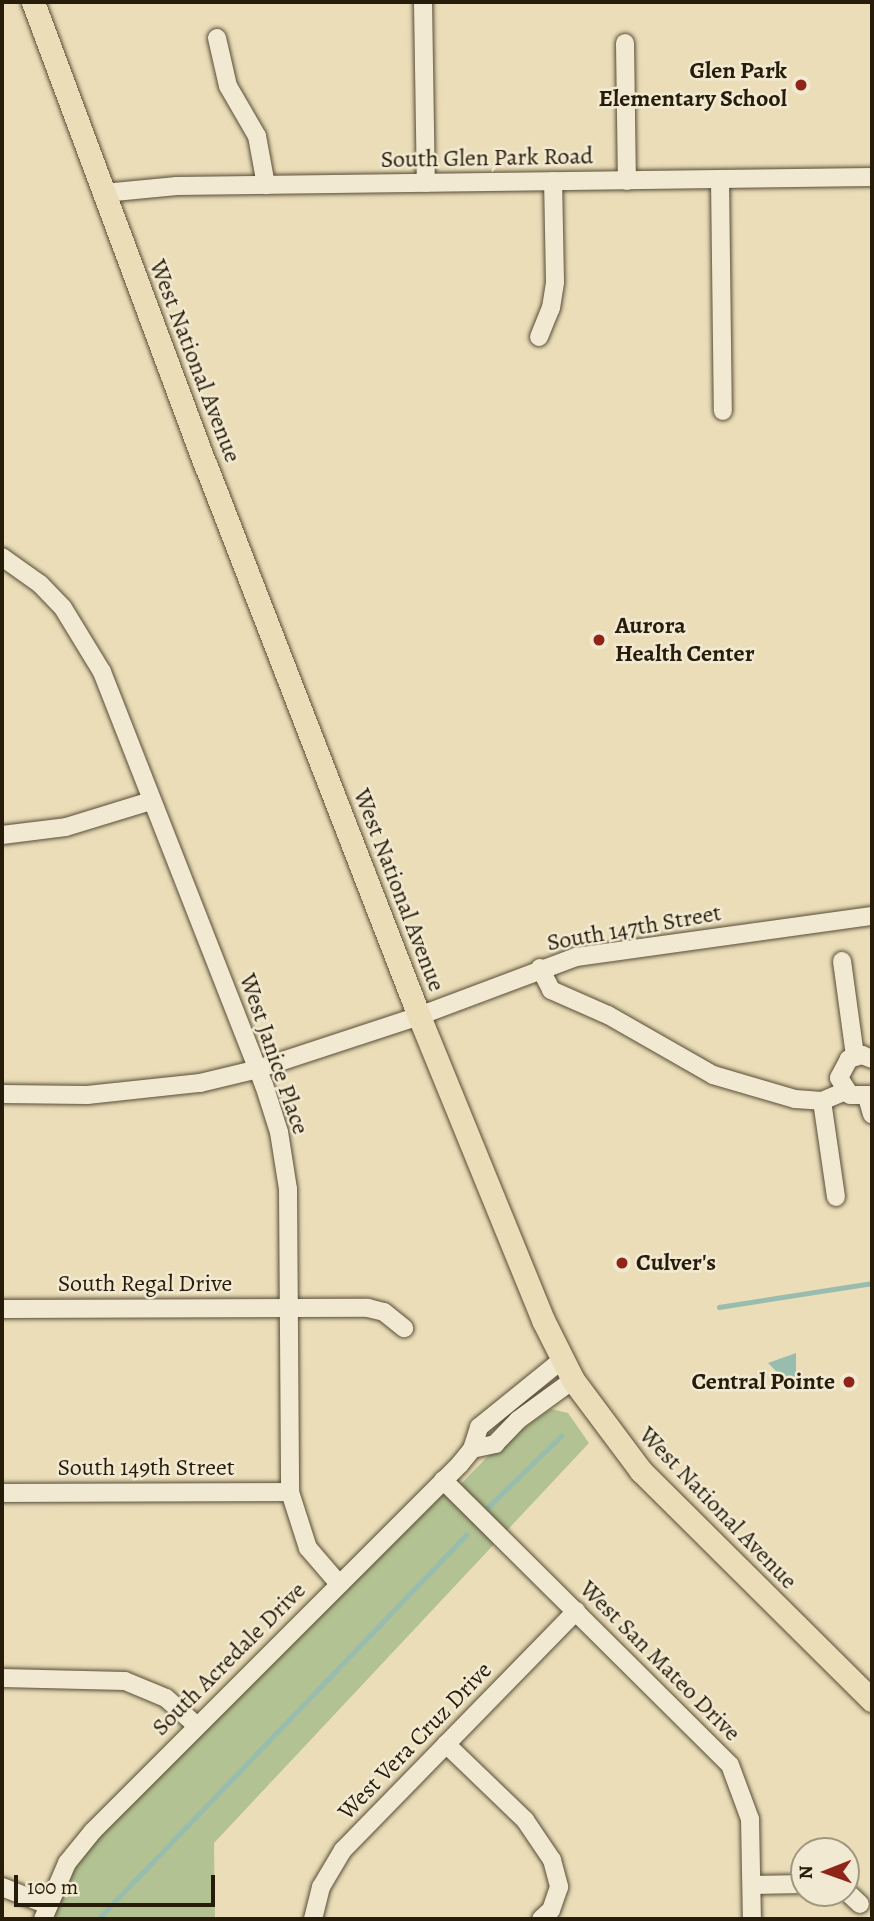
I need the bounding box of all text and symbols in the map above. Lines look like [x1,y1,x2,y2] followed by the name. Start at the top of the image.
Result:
[599,57,787,113] place label: Glen Park Elementary School
[793,77,809,93] marker: Glen Park Elementary School
[380,142,594,174] street label: South Glen Park Road
[143,256,247,466] street label: West National Avenue
[615,612,755,668] place label: Aurora Health Center
[589,630,609,650] marker: Aurora Health Center
[347,785,451,995] street label: West National Avenue
[545,899,723,957] street label: South 147th Street
[233,970,315,1138] street label: West Janice Place
[636,1249,716,1277] place label: Culver's
[614,1255,630,1271] marker: Culver's
[58,1270,232,1298] street label: South Regal Drive
[691,1368,835,1396] place label: Central Pointe
[841,1374,857,1390] marker: Central Pointe
[633,1421,803,1595] street label: West National Avenue
[57,1454,235,1482] street label: South 149th Street
[574,1575,746,1747] street label: West San Mateo Drive
[146,1576,312,1742] street label: South Acredale Drive
[332,1656,498,1826] street label: West Vera Cruz Drive
[790,1837,860,1907] north arrow
[18,1862,219,1906] scale bar
[793,1865,819,1879] text: N
[27,1873,78,1901] text: 100 m

